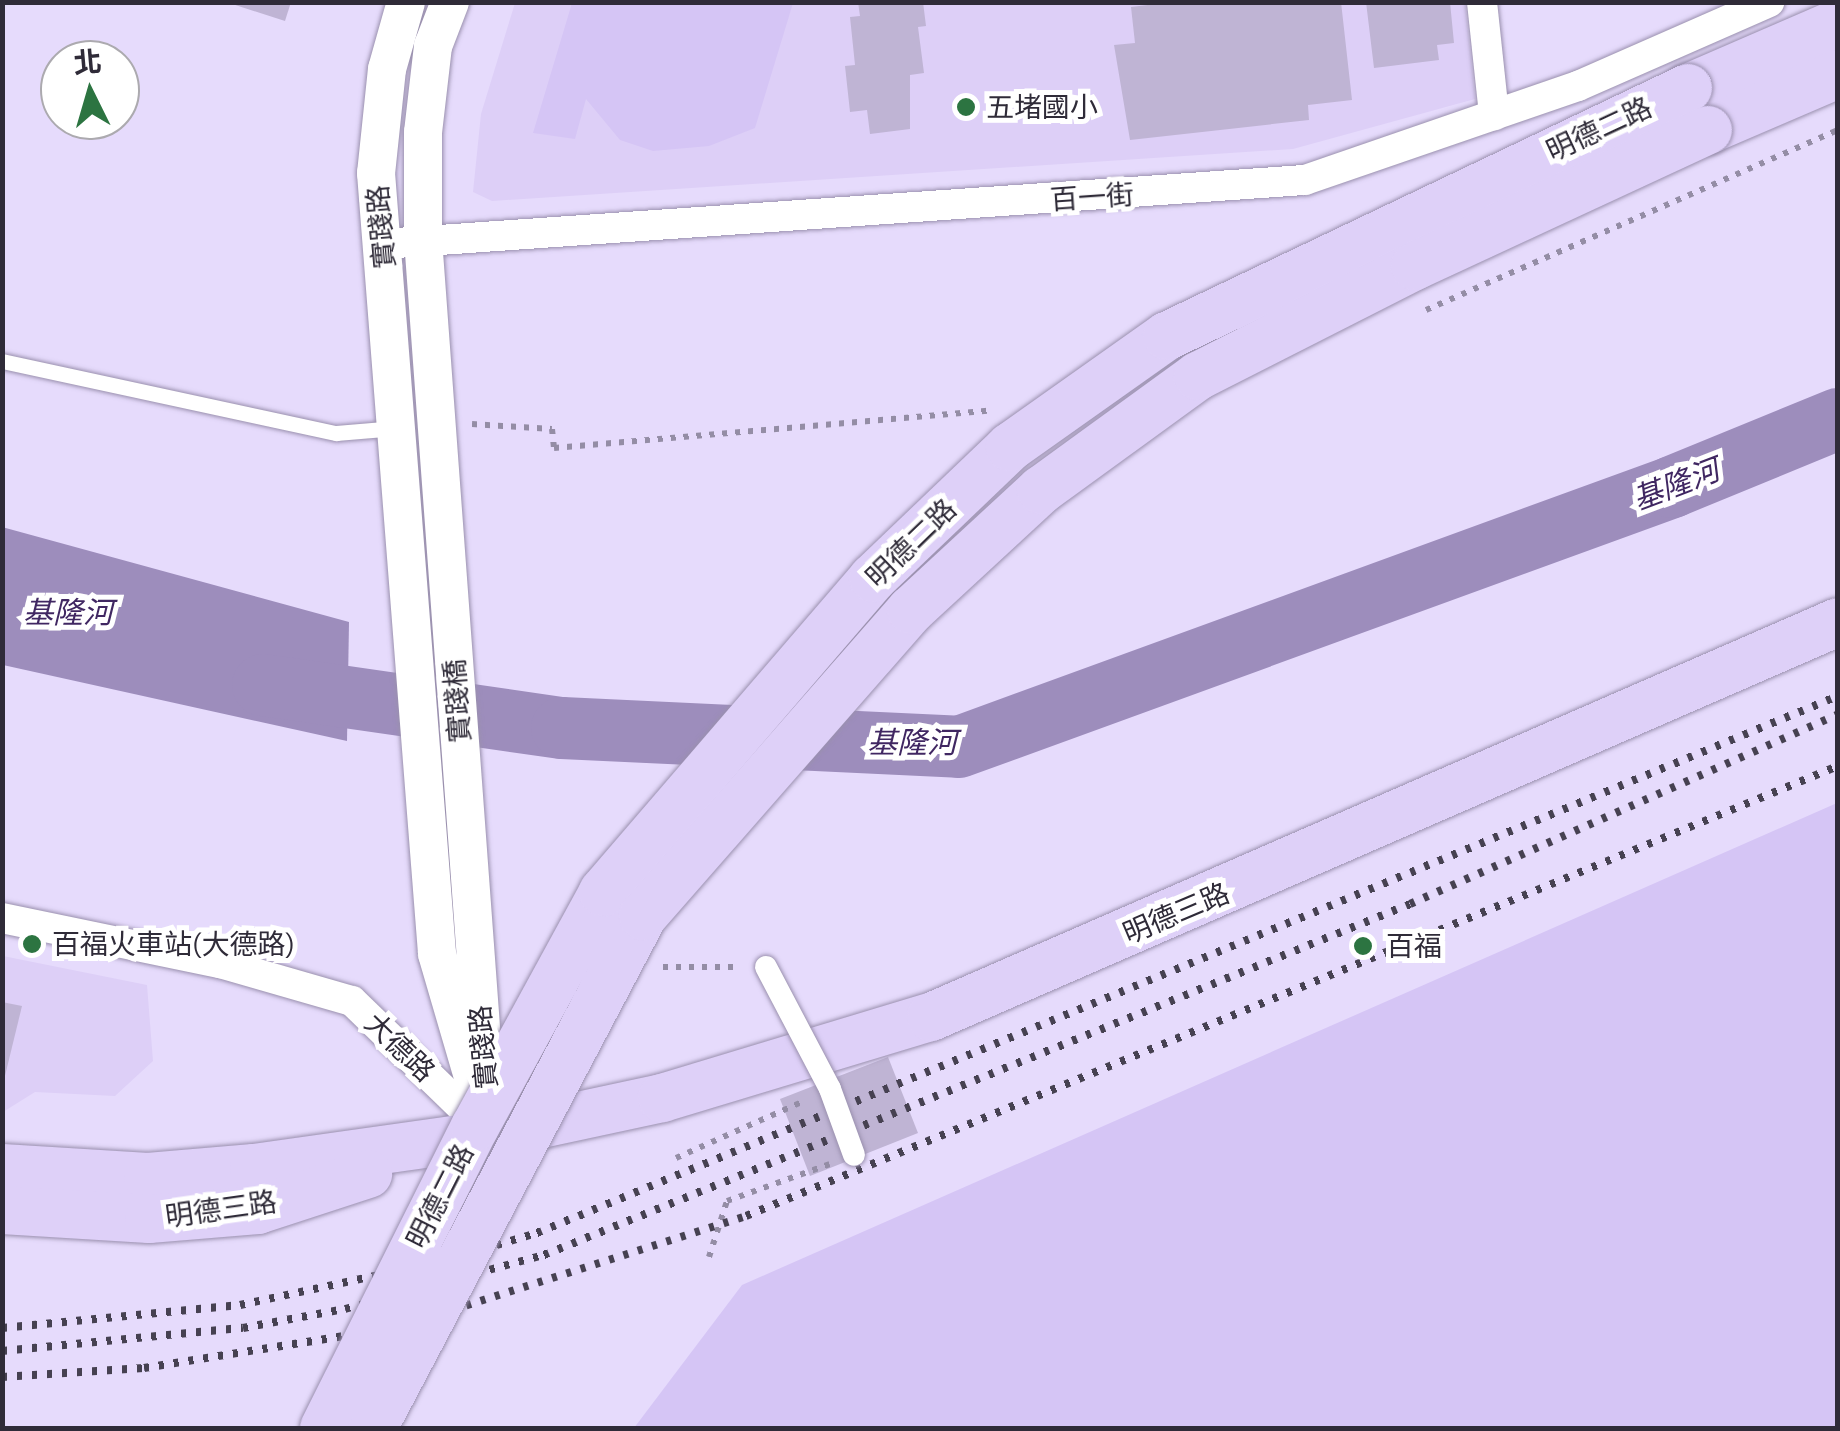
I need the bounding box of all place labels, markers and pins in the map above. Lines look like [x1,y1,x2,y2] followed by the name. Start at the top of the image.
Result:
[986,90,1098,124] place label: 五堵國小
[955,96,977,118] marker: 五堵國小
[52,927,295,961] place label: 百福火車站(大德路)
[1386,929,1442,963] place label: 百福
[21,933,43,955] marker: 百福火車站(大德路)
[1350,933,1376,959] marker: 百福

